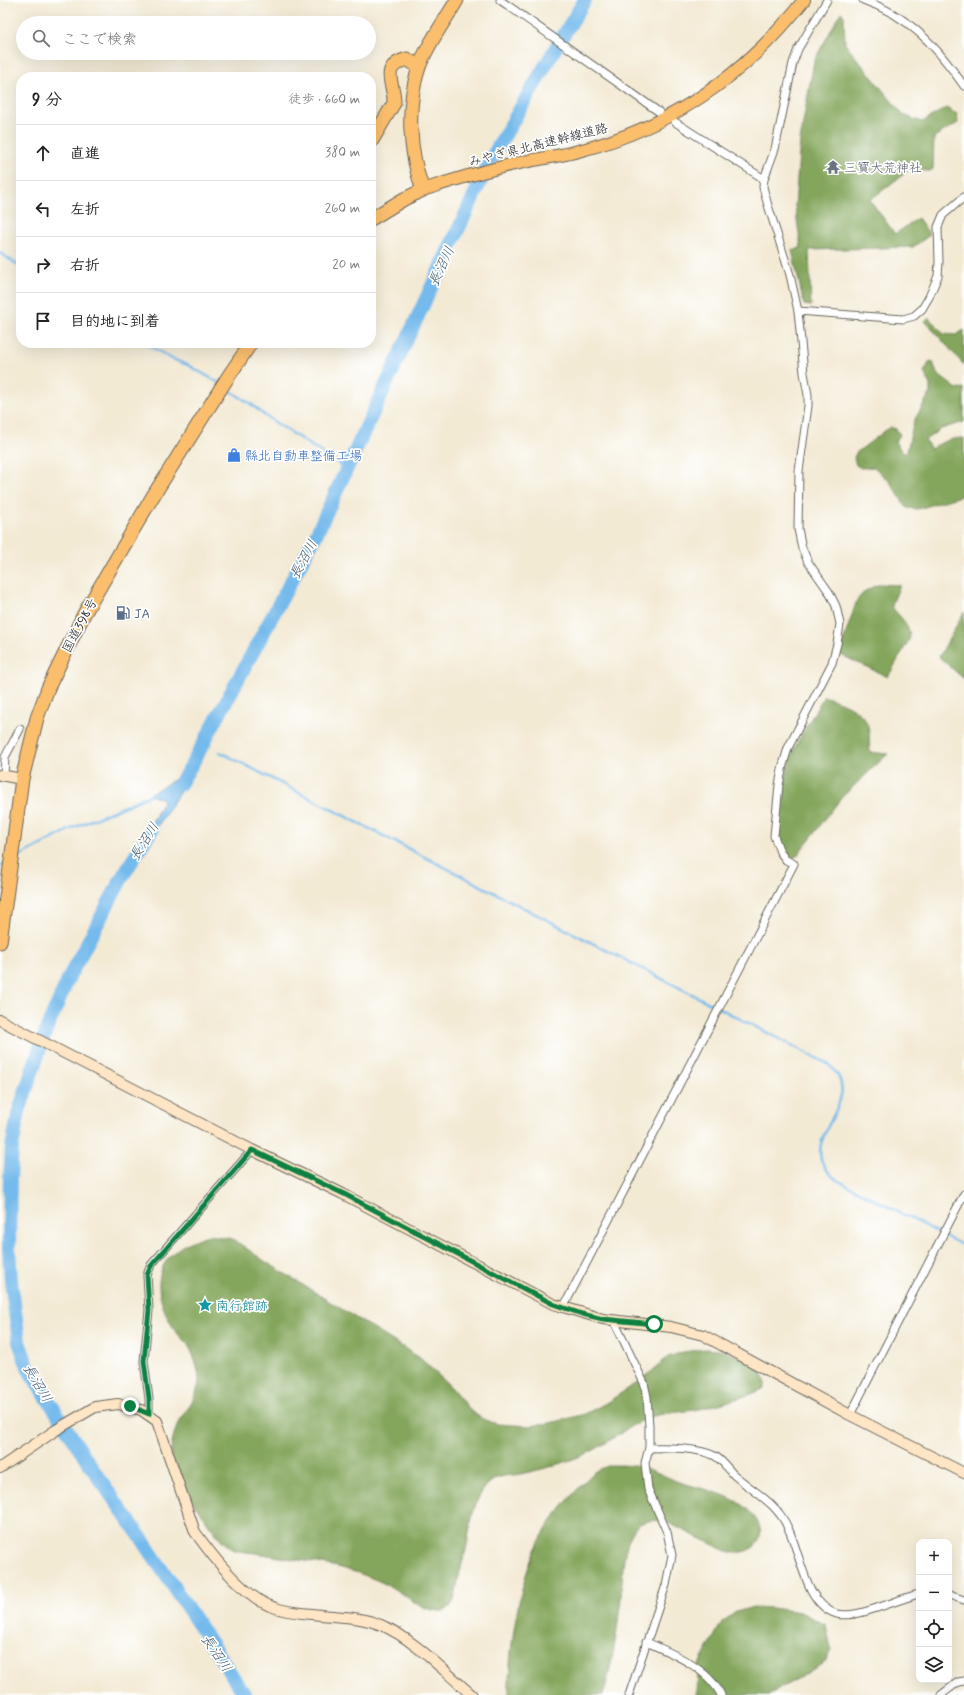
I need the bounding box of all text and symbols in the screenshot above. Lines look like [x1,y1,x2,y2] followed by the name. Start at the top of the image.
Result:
[16,16,376,60] search box
[30,27,52,49] icon: search
[62,30,137,50] text: ここで検索
[32,89,62,111] text: 9 分
[288,91,360,108] text: 徒歩 · 660 m
[467,120,610,171] street label: みやぎ県北高速幹線道路
[32,142,54,164] icon: ahead
[70,144,100,164] text: 直進
[325,144,360,161] text: 380 m
[825,159,841,175] temple icon: 三寳大荒神社
[844,160,922,177] place label: 三寳大荒神社
[32,198,54,220] icon: left
[70,200,100,220] text: 左折
[325,200,360,217] text: 260 m
[425,244,459,289] water label: 長沼川
[32,254,54,276] icon: right
[70,256,100,276] text: 右折
[332,256,360,273] text: 20 m
[32,310,54,332] icon: arrive
[70,312,160,332] text: 目的地に到着
[226,447,242,463] shop icon: 縣北自動車整備工場
[245,448,362,465] place label: 縣北自動車整備工場
[286,537,322,582] water label: 長沼川
[59,595,102,656] street label: 国道398号
[115,605,131,621] fuel station icon: JA
[134,606,150,623] place label: JA
[126,819,164,864] water label: 長沼川
[197,1297,213,1313] place icon: 南行館跡
[216,1298,268,1315] place label: 南行館跡
[645,1315,663,1333] route start
[19,1361,56,1406] water label: 長沼川
[121,1397,139,1415] route end
[916,1539,952,1683] map controls
[916,1539,952,1575] button: +
[916,1575,952,1611] button: −
[916,1611,952,1647] button: locate
[197,1631,235,1676] water label: 長沼川
[916,1647,952,1683] button: layers

